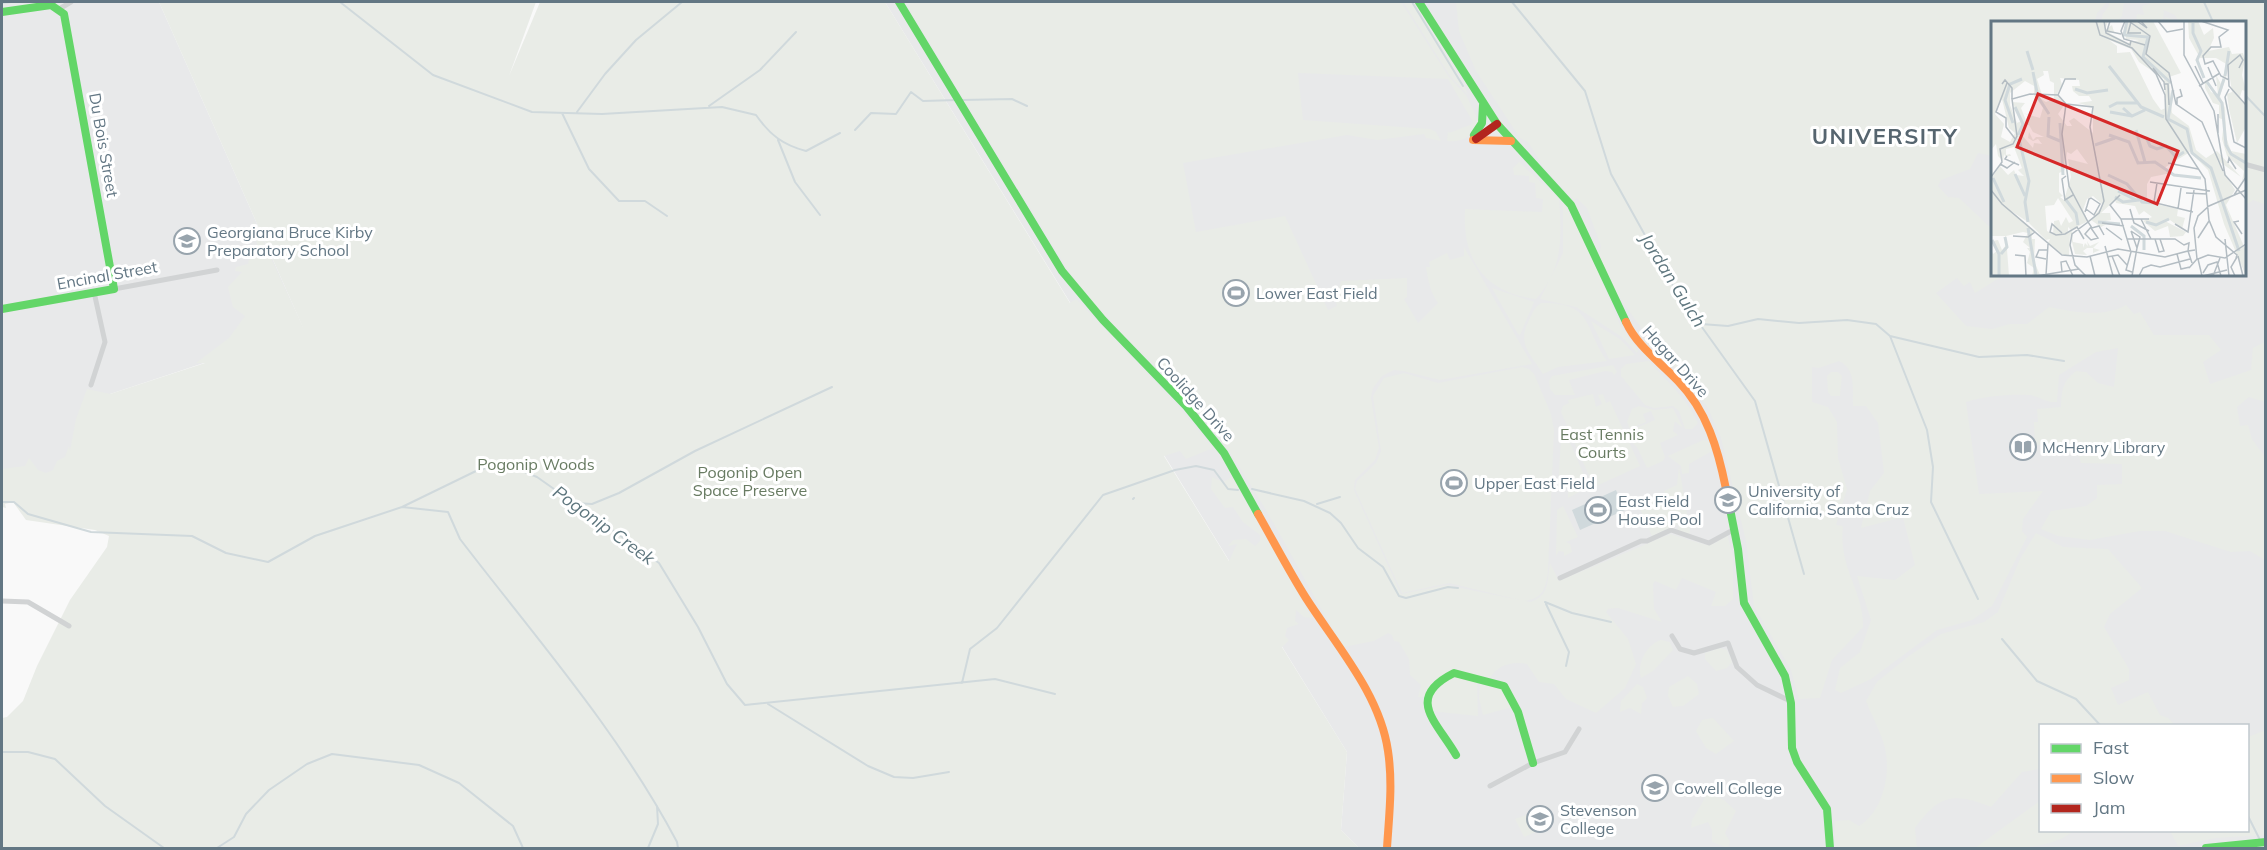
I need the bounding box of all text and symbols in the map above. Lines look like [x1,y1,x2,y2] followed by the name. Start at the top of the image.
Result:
[1991,21,2246,276] inset map
[85,91,123,199] street label: Du Bois Street
[1812,122,1958,150] district label: UNIVERSITY
[207,222,373,260] place label: Georgiana Bruce Kirby Preparatory School
[172,226,202,256] school or university icon: Georgiana Bruce Kirby Preparatory School
[1634,227,1711,331] water label: Jordan Gulch
[55,256,159,294] street label: Encinal Street
[1221,278,1251,308] sports icon: Lower East Field
[1256,283,1378,303] place label: Lower East Field
[1639,321,1713,401] street label: Hagar Drive
[1153,353,1239,445] street label: Coolidge Drive
[1560,424,1644,462] park label: East Tennis Courts
[2008,432,2038,462] library icon: McHenry Library
[2042,437,2166,457] place label: McHenry Library
[477,454,595,474] park label: Pogonip Woods
[693,462,807,500] park label: Pogonip Open Space Preserve
[1439,468,1469,498] sports icon: Upper East Field
[1474,473,1595,493] place label: Upper East Field
[548,480,660,570] water label: Pogonip Creek
[1748,481,1909,519] place label: University of California, Santa Cruz
[1713,485,1743,515] school or university icon: University of California, Santa Cruz
[1618,491,1702,529] place label: East Field House Pool
[1583,495,1613,525] sports icon: East Field House Pool
[2039,724,2249,832] legend
[2093,736,2129,759] text: Fast
[2093,766,2135,789] text: Slow
[1640,773,1670,803] school or university icon: Cowell College
[1674,778,1782,798] place label: Cowell College
[2093,796,2126,819] text: Jam
[1560,800,1637,838] place label: Stevenson College
[1525,804,1555,834] school or university icon: Stevenson College

